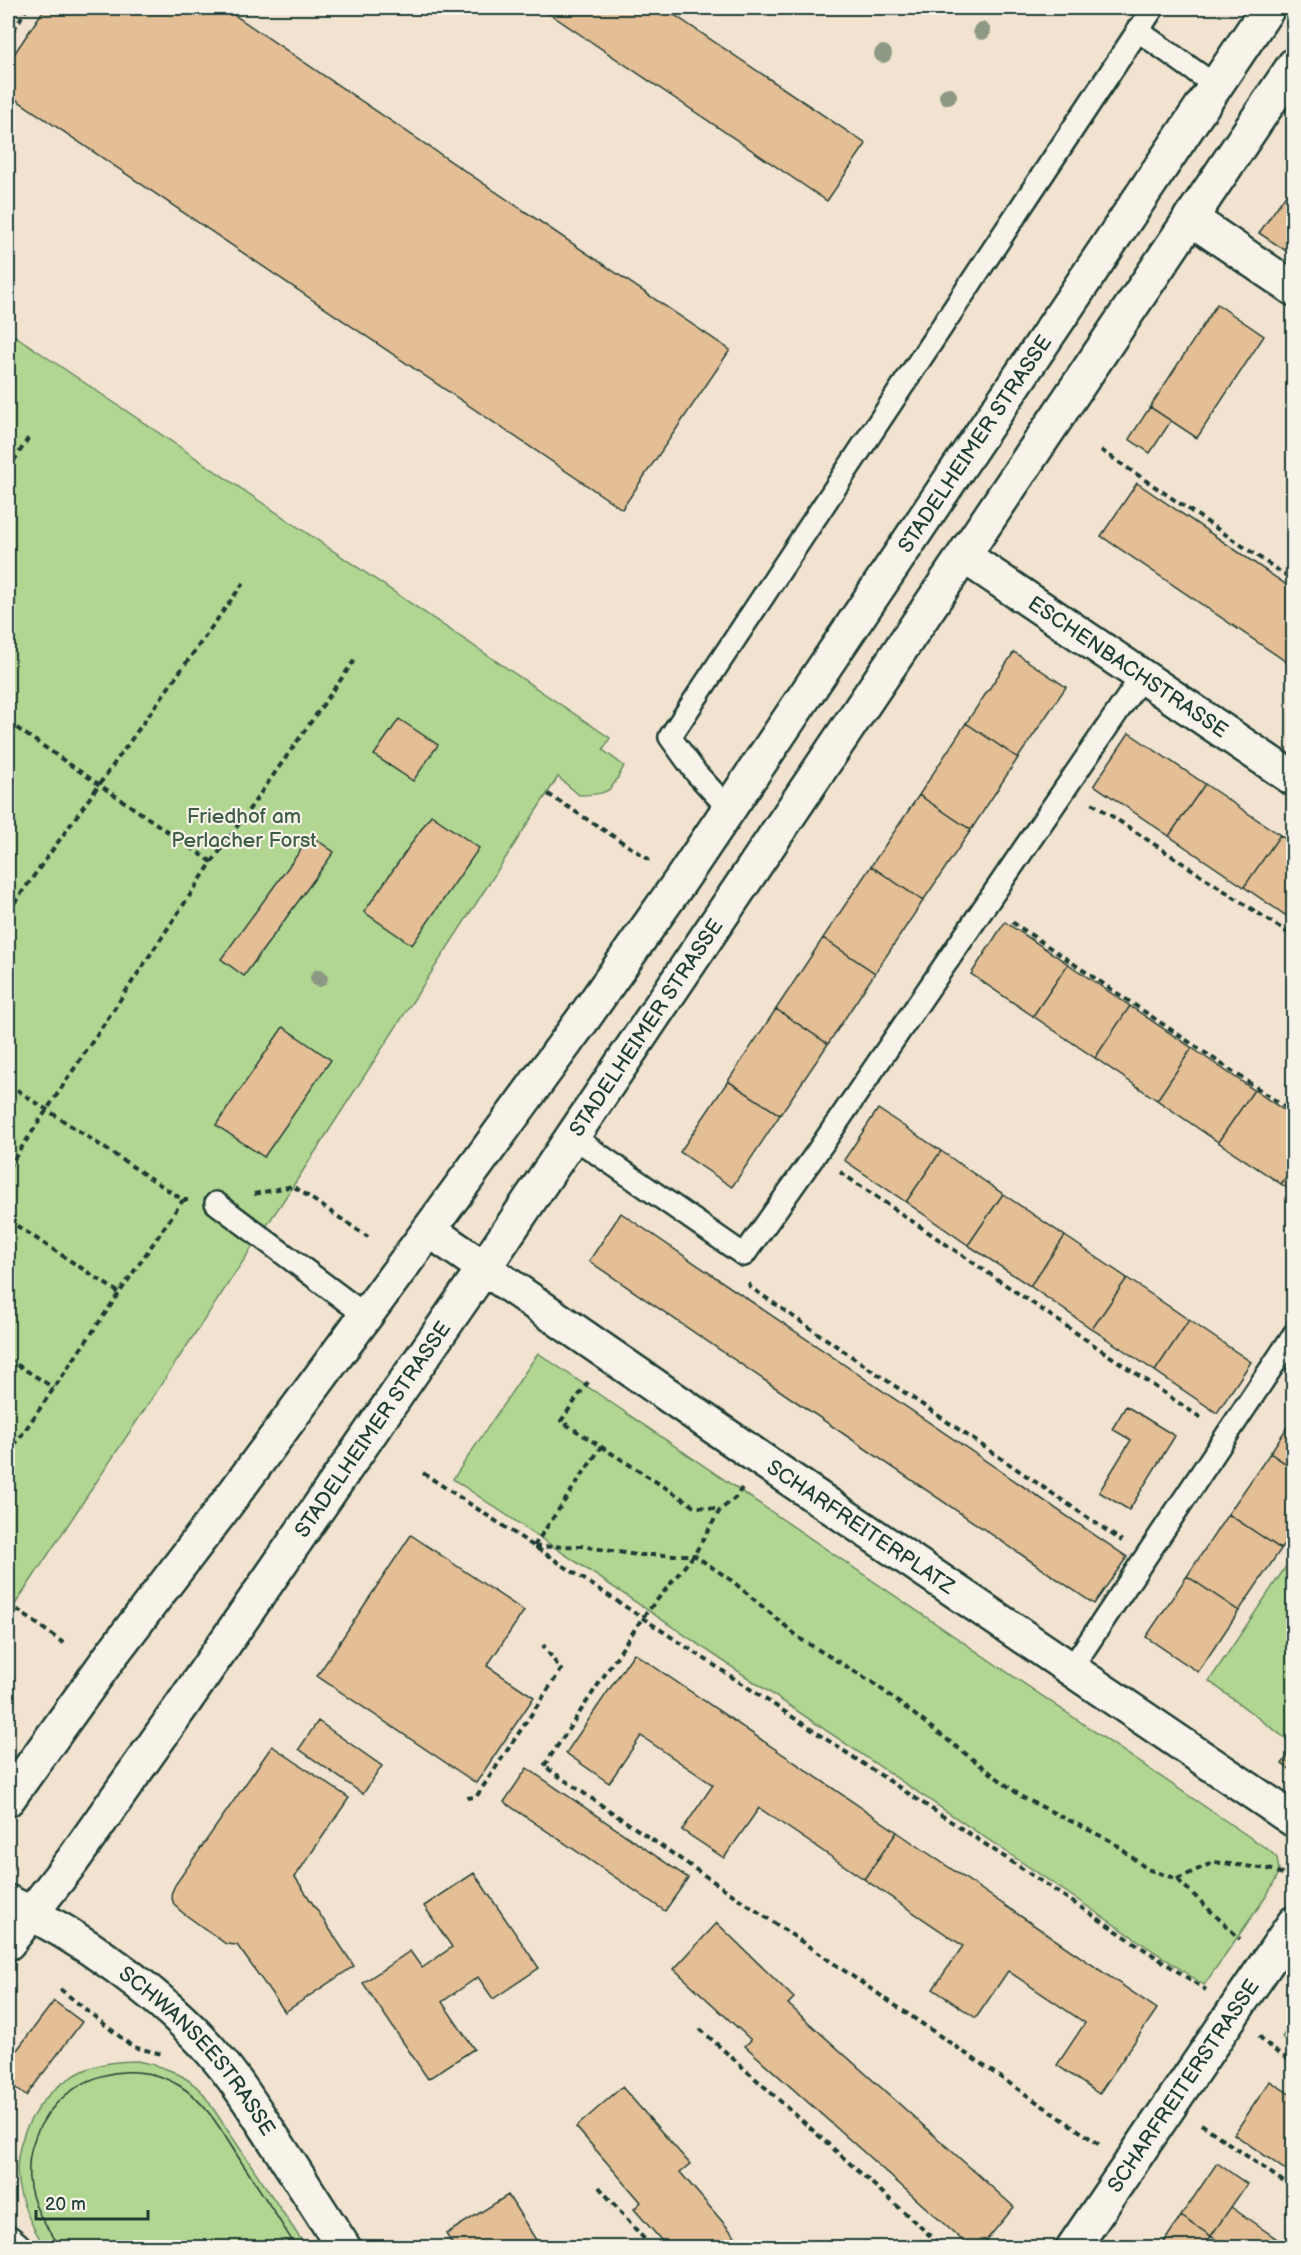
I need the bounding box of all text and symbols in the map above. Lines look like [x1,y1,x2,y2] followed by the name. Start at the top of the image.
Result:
[893,330,1057,557] street label: STADELHEIMER STRASSE
[1024,591,1233,743] street label: ESCHENBACHSTRASSE
[171,804,317,853] park label: Friedhof am Perlacher Forst
[564,914,728,1141] street label: STADELHEIMER STRASSE
[289,1317,456,1542] street label: STADELHEIMER STRASSE
[762,1454,960,1599] street label: SCHARFREITERPLATZ
[114,1961,281,2140] street label: SCHWANSEESTRASSE
[1102,1975,1264,2197] street label: SCHARFREITERSTRASSE
[36,2183,148,2221] scale bar
[45,2194,86,2215] text: 20 m

